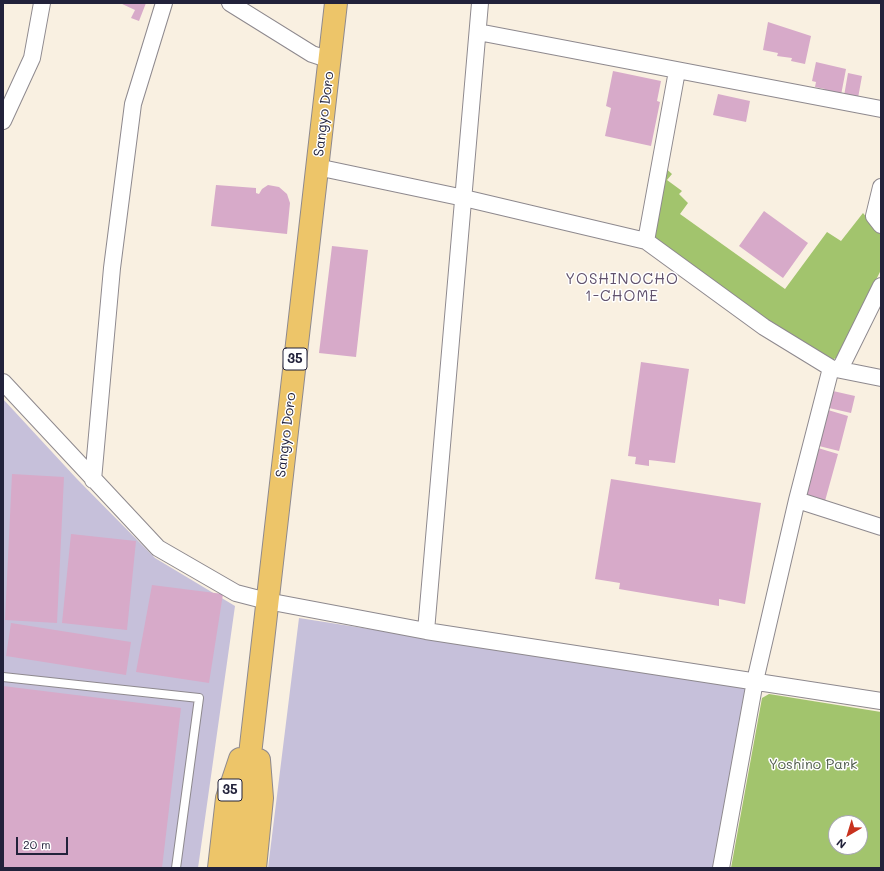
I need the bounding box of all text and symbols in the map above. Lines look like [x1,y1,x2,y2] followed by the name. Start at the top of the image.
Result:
[310,70,338,158] street label: Sangyo Doro
[565,270,679,305] district label: YOSHINOCHO 1-CHOME
[283,348,307,370] road number: 35
[272,391,300,479] street label: Sangyo Doro
[769,757,857,773] park label: Yoshino Park
[218,779,242,801] road number: 35
[828,815,868,855] north arrow
[18,829,70,855] scale bar
[23,836,51,852] text: 20 m
[833,836,849,853] text: N

